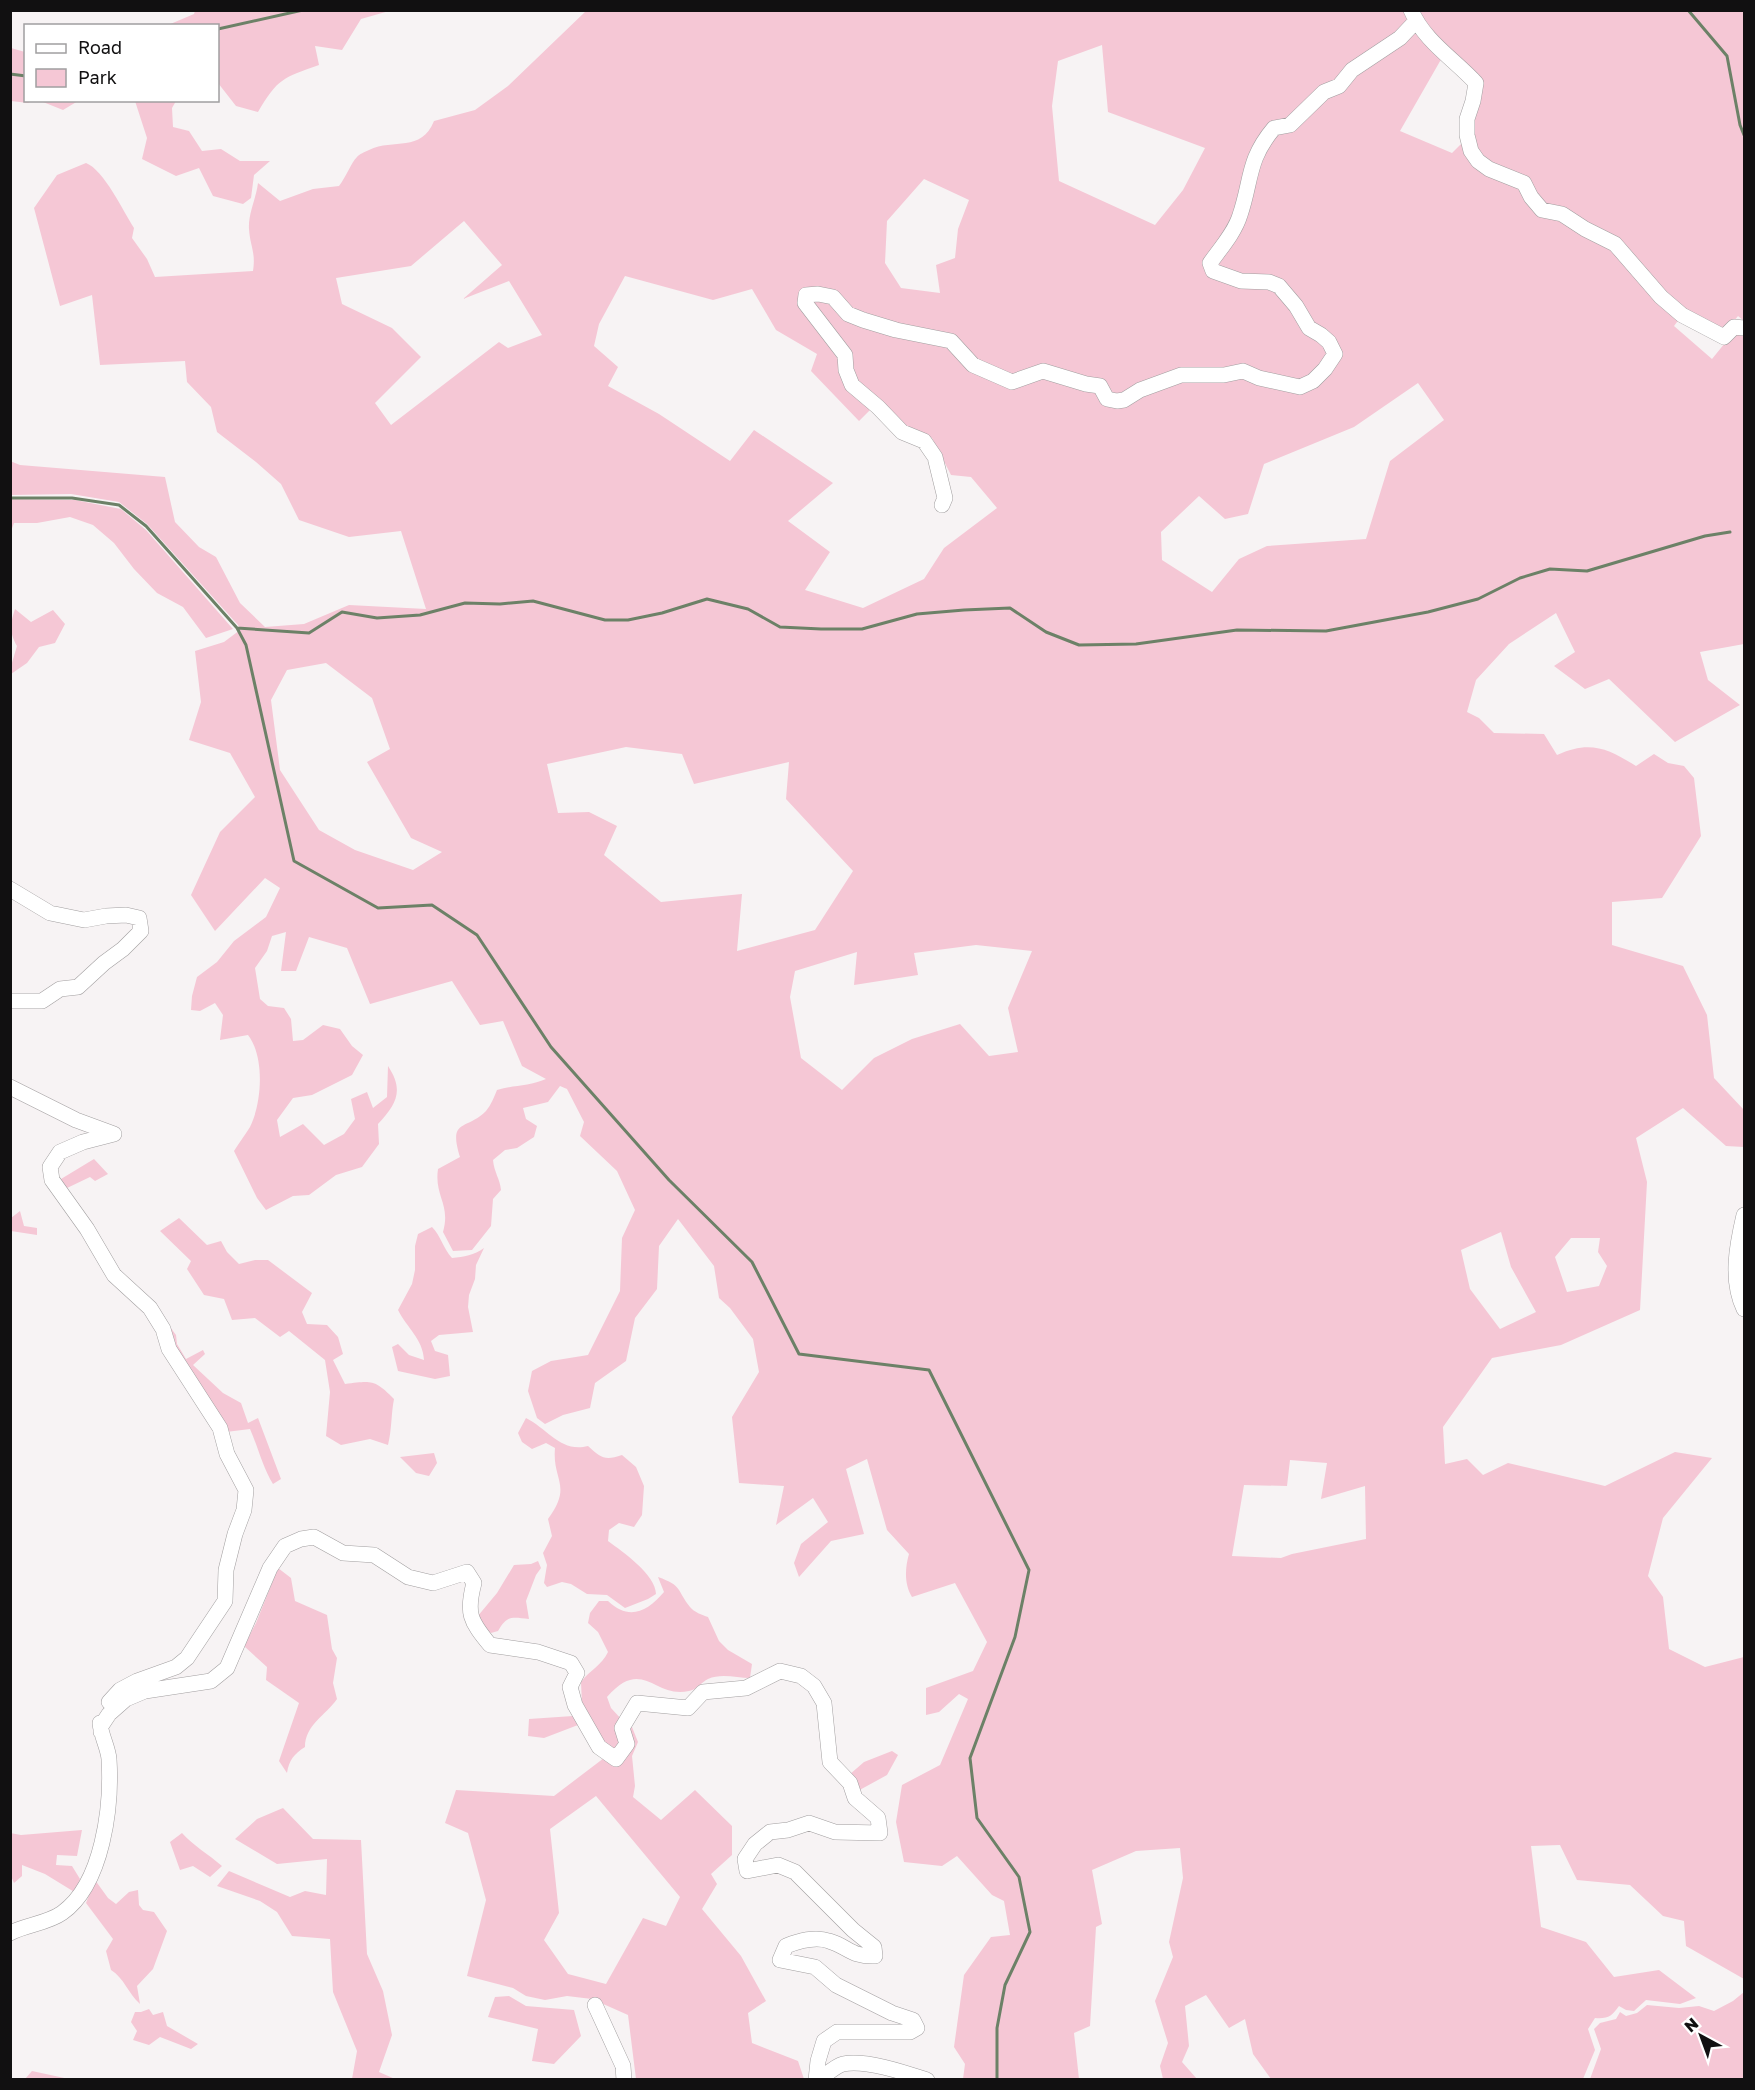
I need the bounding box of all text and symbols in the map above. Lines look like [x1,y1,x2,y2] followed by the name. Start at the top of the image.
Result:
[24,24,219,102] legend
[78,36,122,58] text: Road
[78,66,117,88] text: Park
[1671,2006,1731,2066] north arrow
[1680,2013,1702,2036] text: N

